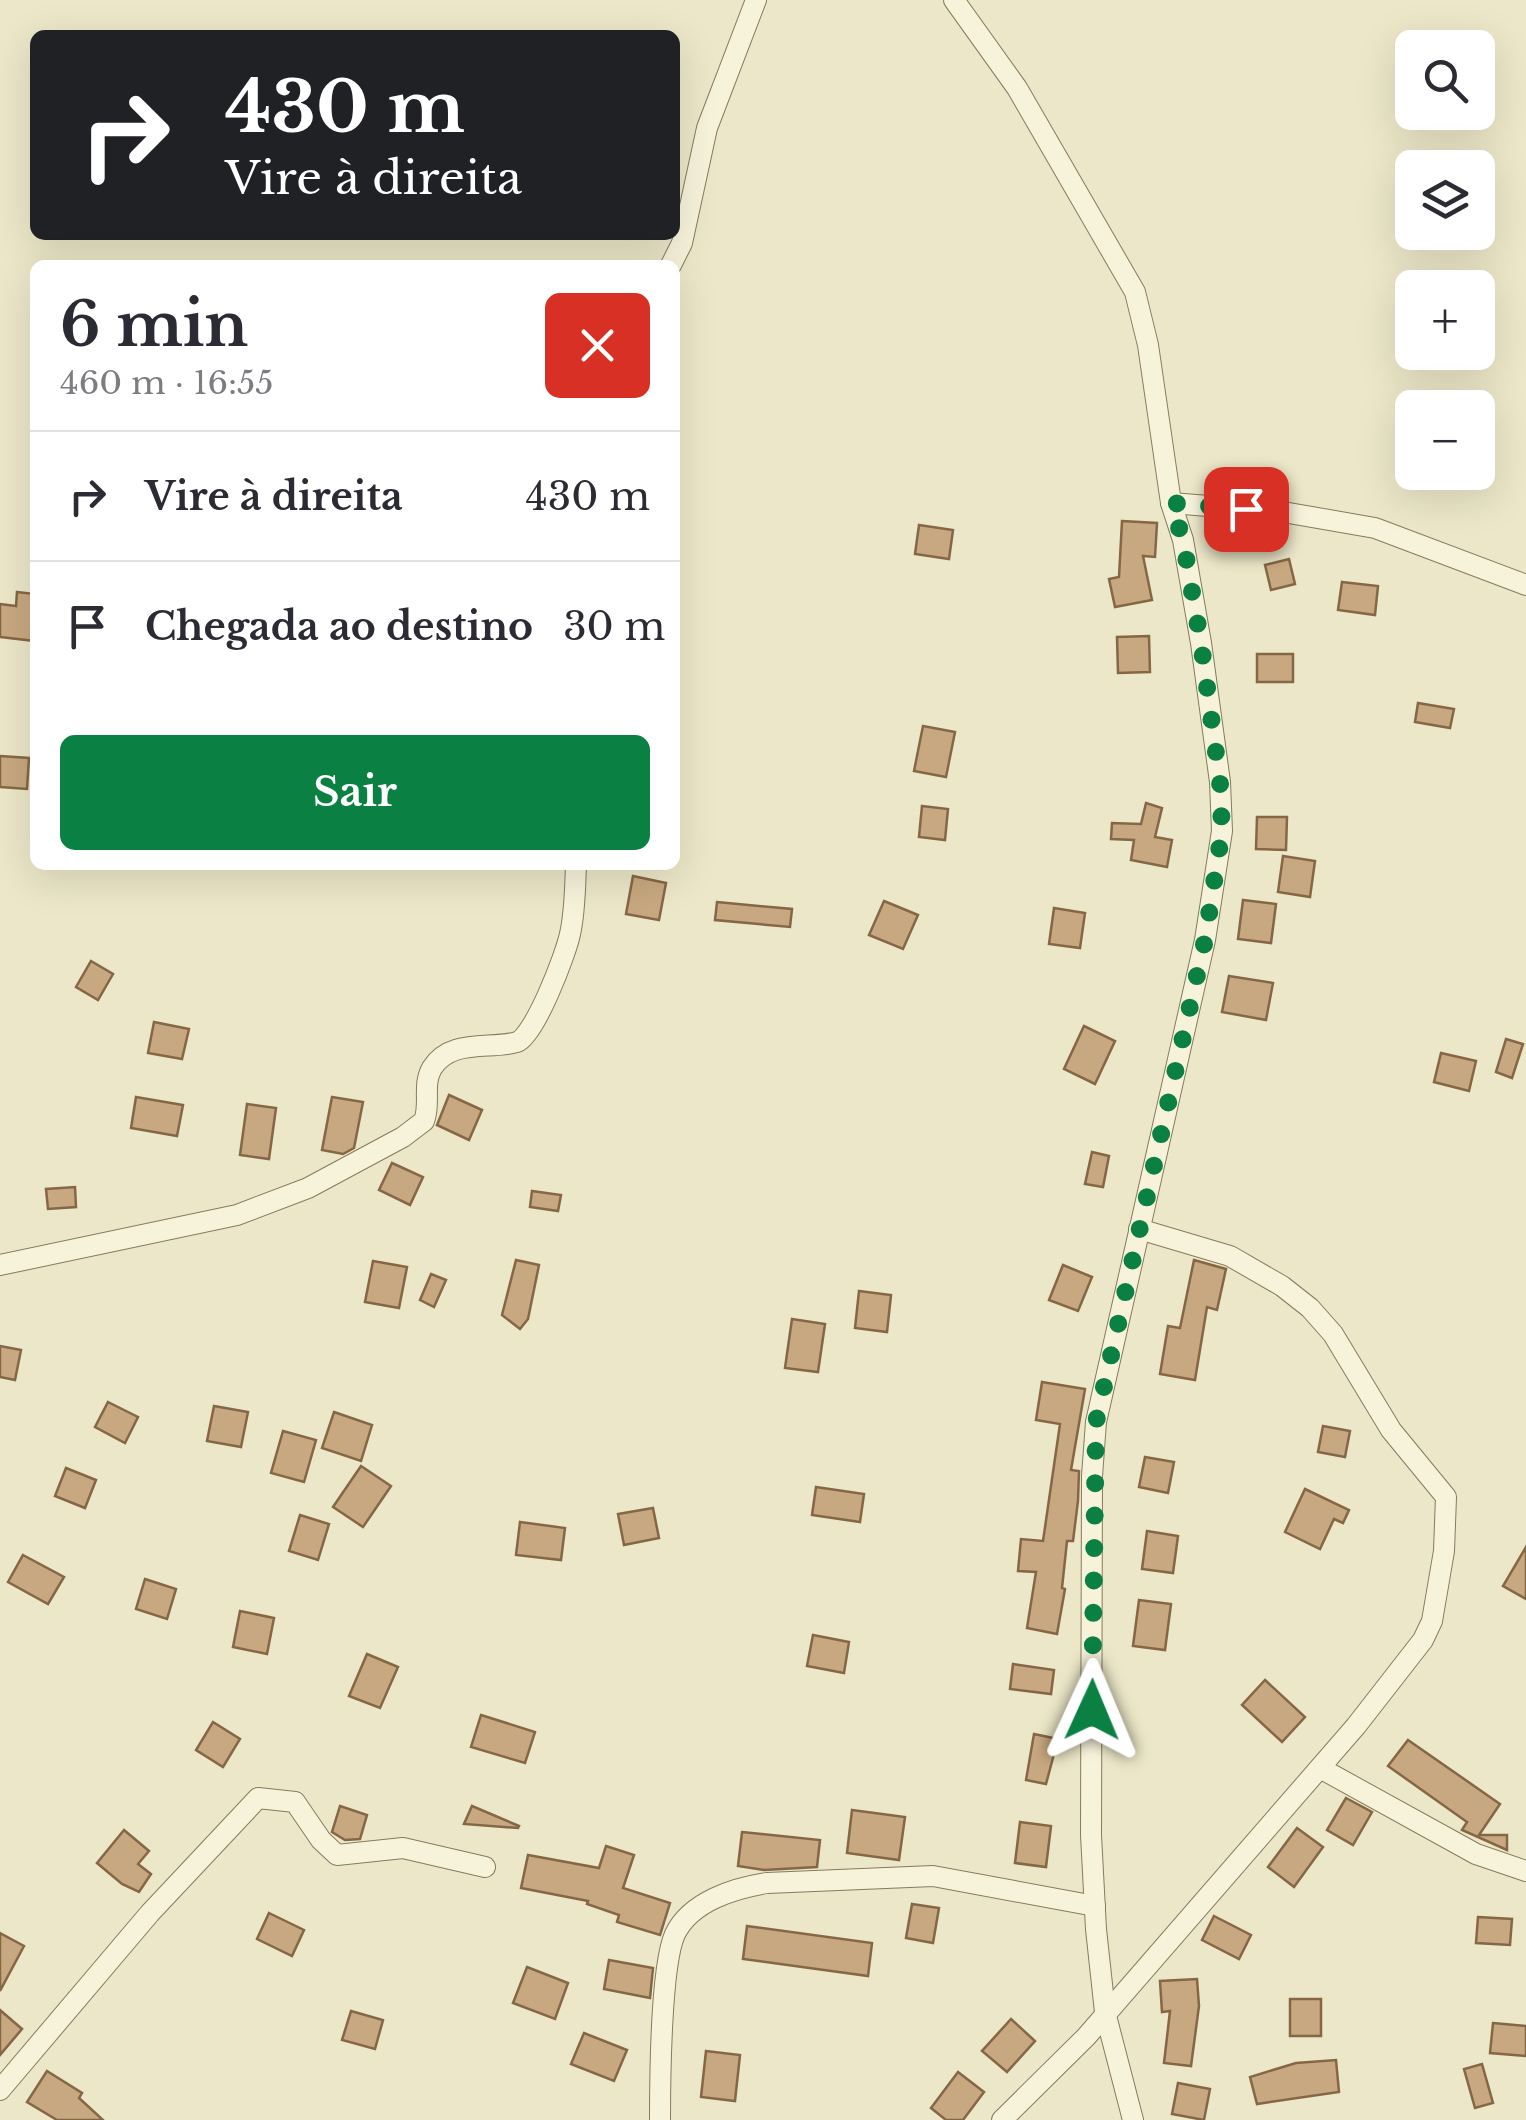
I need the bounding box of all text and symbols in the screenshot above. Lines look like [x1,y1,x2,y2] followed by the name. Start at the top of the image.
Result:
[1395,30,1495,490] map controls
[1395,30,1495,130] button: search
[225,64,465,151] text: 430 m
[60,70,190,200] icon: right
[225,150,522,206] text: Vire à direita
[1395,150,1495,250] button: layers
[1395,270,1495,370] button: +
[60,288,248,362] text: 6 min
[545,293,650,398] button: close
[60,363,273,403] text: 460 m · 16:55
[1395,390,1495,490] button: −
[1204,467,1289,552] pin
[60,469,115,524] icon: right
[145,473,403,520] text: Vire à direita
[526,473,650,520] text: 430 m
[1219,482,1274,537] icon: arrive
[60,599,115,654] icon: arrive
[145,603,533,650] text: Chegada ao destino
[563,603,665,650] text: 30 m
[60,735,650,850] button: Sair
[1040,1658,1144,1762] position arrow

